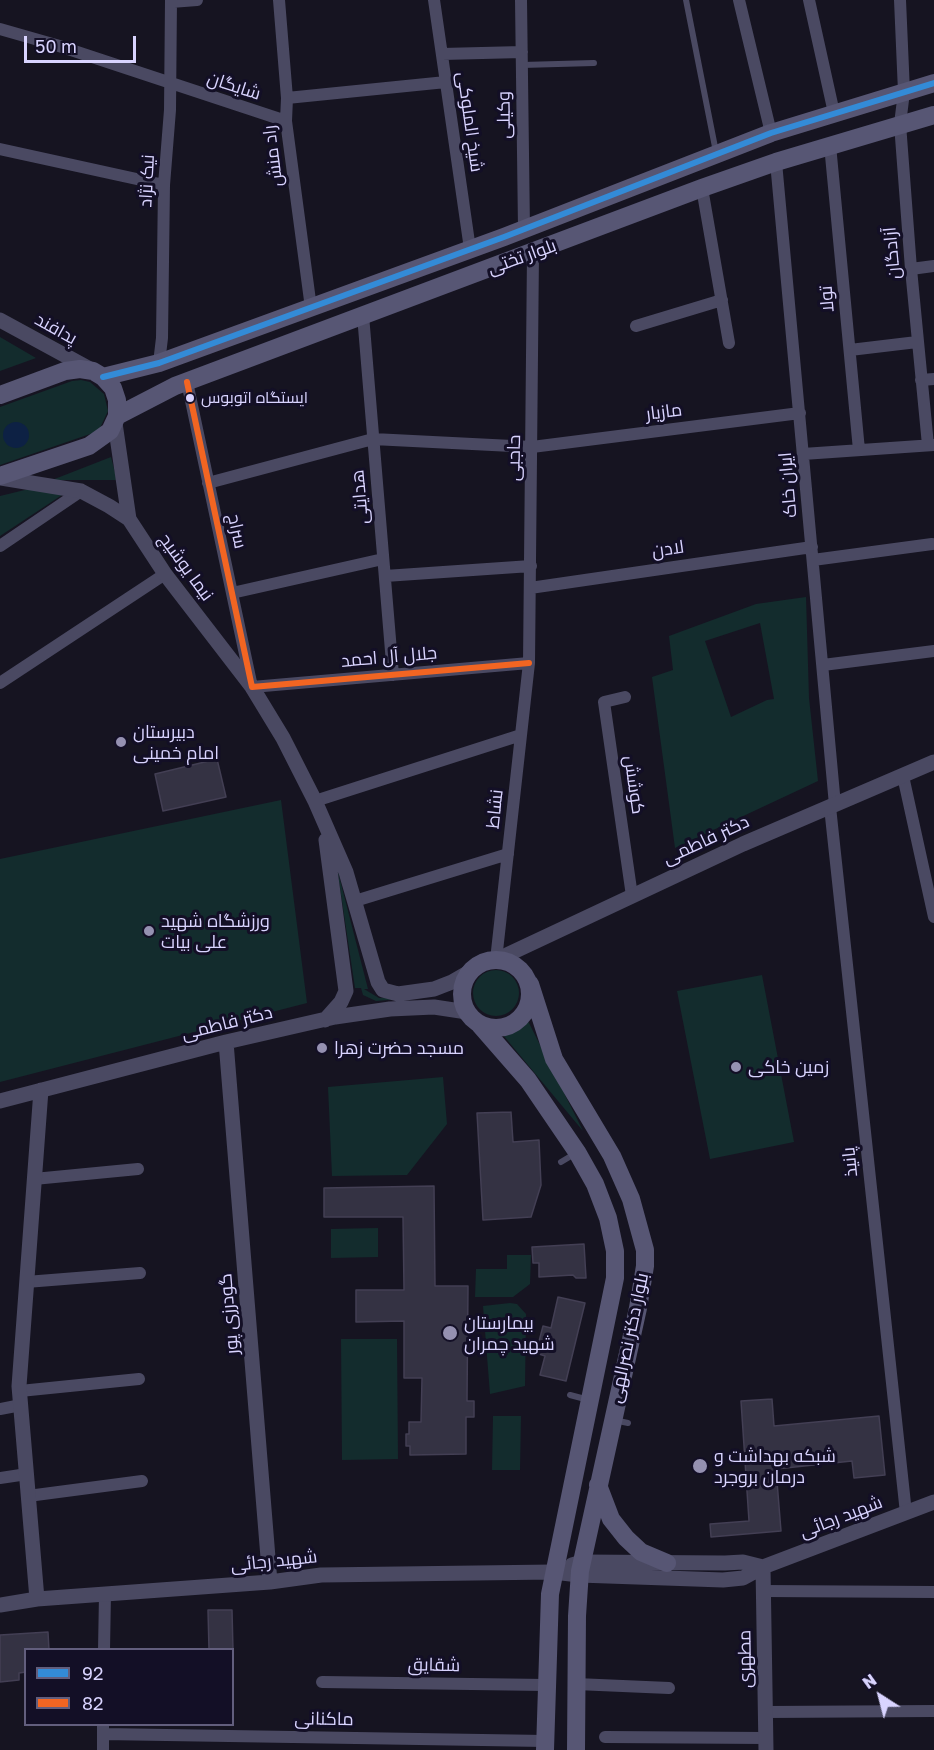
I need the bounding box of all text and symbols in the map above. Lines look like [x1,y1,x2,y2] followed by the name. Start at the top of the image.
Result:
[27,24,140,62] scale bar
[35,35,77,57] text: 50 m
[204,67,264,105] street label: شایگان
[452,70,488,174] street label: شیخ الملوکی
[493,91,515,139] street label: وکیلی
[258,124,288,188] street label: راد منش
[135,154,159,208] street label: نیک نژاد
[879,226,905,280] street label: آزادگان
[485,235,559,279] street label: بلوار تختی
[815,285,839,313] street label: تولا
[31,309,81,349] street label: پدافند
[201,388,308,408] place label: ایستگاه اتوبوس
[184,392,196,404] marker: ایستگاه اتوبوس
[645,399,683,425] street label: مازیار
[503,435,525,481] street label: حاجبی
[774,451,802,519] street label: ایران خاک
[347,469,373,525] street label: هدایتی
[223,512,251,550] street label: سراج
[154,529,218,605] street label: نیما یوشیج
[651,536,685,562] street label: لادن
[340,642,438,672] street label: جلال آل احمد
[133,721,219,764] place label: دبیرستان امام خمینی
[114,735,128,749] marker: دبیرستان امام خمینی
[619,754,649,816] street label: کوشش
[482,788,508,830] street label: نشاط
[659,811,753,869] street label: دکتر فاطمی
[161,910,270,952] place label: ورزشگاه شهید علی بیات
[142,924,156,938] marker: ورزشگاه شهید علی بیات
[179,1001,275,1045] street label: دکتر فاطمی
[334,1037,464,1059] place label: مسجد حضرت زهرا
[315,1041,329,1055] marker: مسجد حضرت زهرا
[748,1056,829,1078] place label: زمین خاکی
[729,1060,743,1074] marker: زمین خاکی
[838,1146,862,1178] street label: پانیذ
[605,1271,653,1405] street label: بلوار دکتر نصرالهی
[215,1273,243,1355] street label: گودرزی پور
[464,1312,555,1354] place label: بیمارستان شهید چمران
[441,1324,459,1342] marker: بیمارستان شهید چمران
[714,1445,836,1488] place label: شبکه بهداشت و درمان بروجرد
[691,1457,709,1475] marker: شبکه بهداشت و درمان بروجرد
[797,1491,885,1543] street label: شهید رجائی
[230,1546,318,1576] street label: شهید رجائی
[734,1630,756,1688] street label: مطهری
[24,1648,234,1726] legend
[408,1654,460,1676] street label: شقایق
[82,1662,103,1684] text: 92
[850,1666,910,1726] north arrow
[859,1670,880,1693] text: N
[82,1692,103,1714] text: 82
[294,1708,354,1730] street label: ماکنانی

